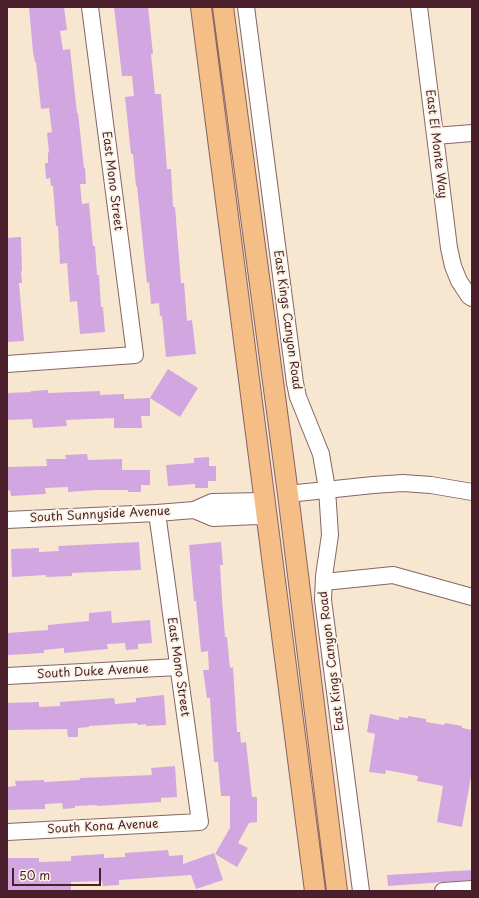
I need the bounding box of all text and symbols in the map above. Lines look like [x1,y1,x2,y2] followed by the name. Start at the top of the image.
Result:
[422,89,450,199] street label: East El Monte Way
[99,130,125,232] street label: East Mono Street
[270,249,304,391] street label: East Kings Canyon Road
[29,504,171,526] street label: South Sunnyside Avenue
[316,590,348,732] street label: East Kings Canyon Road
[164,616,192,718] street label: East Mono Street
[37,662,149,682] street label: South Duke Avenue
[47,817,159,837] street label: South Kona Avenue
[14,860,103,886] scale bar
[19,866,50,884] text: 50 m

